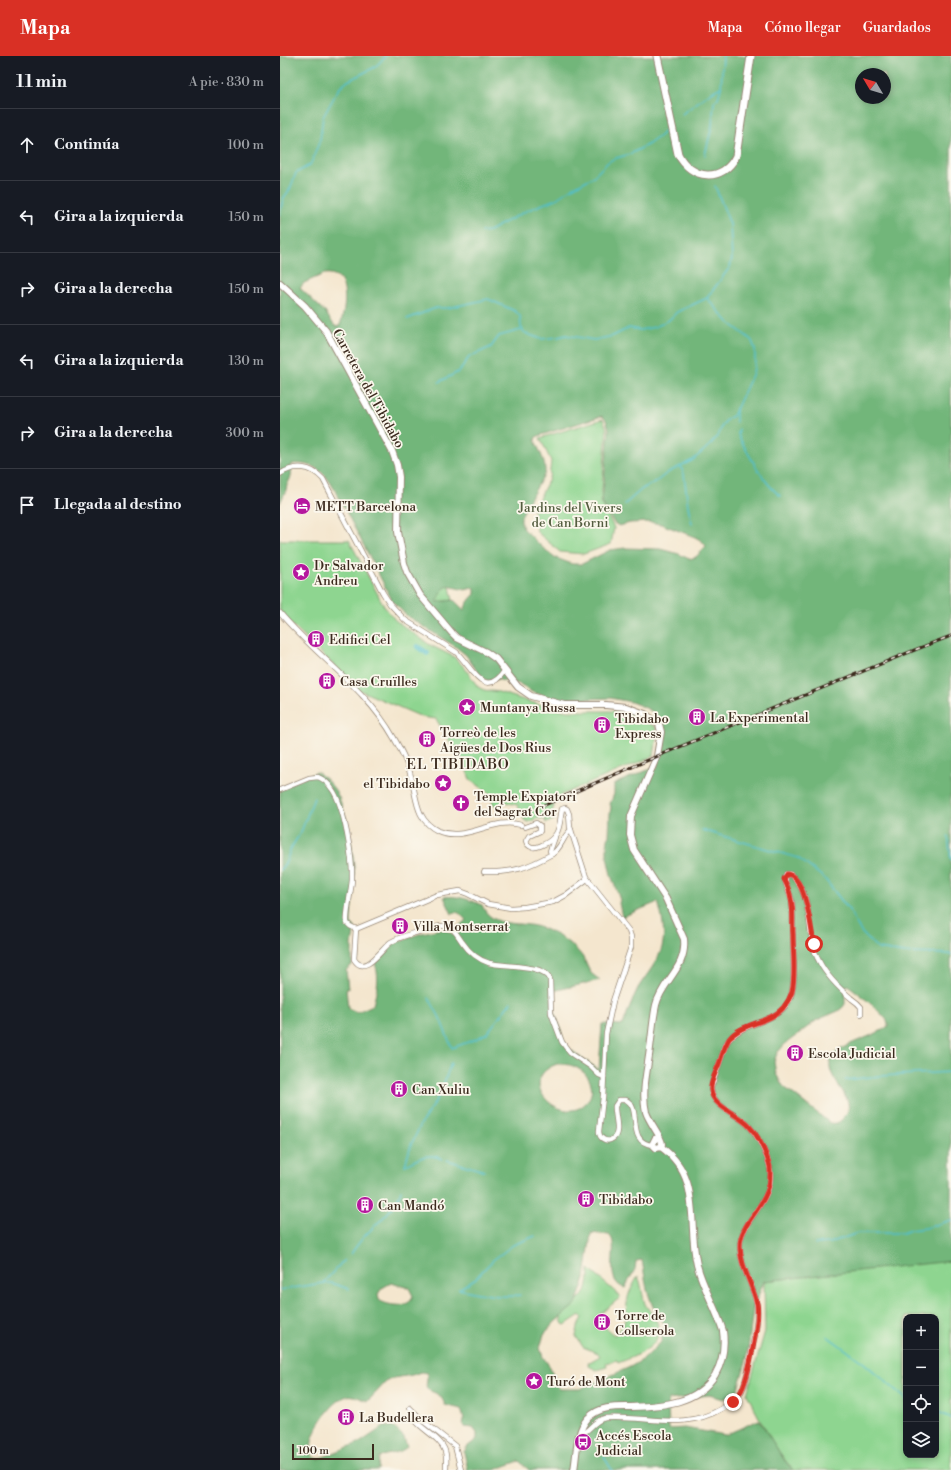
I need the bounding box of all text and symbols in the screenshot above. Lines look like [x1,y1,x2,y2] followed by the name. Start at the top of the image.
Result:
[20,16,70,40] text: Mapa
[708,19,742,37] text: Mapa
[764,19,841,37] text: Cómo llegar
[863,19,931,37] text: Guardados
[855,68,891,104] north arrow
[16,71,67,93] text: 11 min
[189,74,264,90] text: A pie · 830 m
[16,134,38,156] icon: ahead
[54,135,119,154] text: Continúa
[228,137,264,153] text: 100 m
[16,206,38,228] icon: left
[54,207,184,226] text: Gira a la izquierda
[229,209,264,225] text: 150 m
[16,278,38,300] icon: right
[54,279,173,298] text: Gira a la derecha
[229,281,264,297] text: 150 m
[329,326,407,451] street label: Carretera del Tibidabo
[16,350,38,372] icon: left
[54,351,184,370] text: Gira a la izquierda
[229,353,264,369] text: 130 m
[16,422,38,444] icon: right
[54,423,173,442] text: Gira a la derecha
[226,425,264,441] text: 300 m
[16,494,38,516] icon: arrive
[54,495,182,514] text: Llegada al destino
[292,496,312,516] hotel icon: METT Barcelona
[315,499,417,515] place label: METT Barcelona
[518,500,622,531] park label: Jardins del Vivers de Can Borni
[313,558,384,589] place label: Dr Salvador Andreu
[291,562,311,582] place icon: Dr Salvador Andreu
[306,629,326,649] building icon: Edifici Cel
[329,632,391,648] place label: Edifici Cel
[317,671,337,691] building icon: Casa Cruïlles
[340,674,417,690] place label: Casa Cruïlles
[457,697,477,717] place icon: Muntanya Russa
[480,700,576,716] place label: Muntanya Russa
[687,707,707,727] building icon: La Experimental
[710,710,809,726] place label: La Experimental
[615,711,669,742] place label: Tibidabo Express
[592,715,612,735] building icon: Tibidabo Express
[439,725,551,756] place label: Torreò de les Aigües de Dos Rius
[417,729,437,749] building icon: Torreò de les Aigües de Dos Rius
[406,756,510,774] district label: EL TIBIDABO
[433,773,453,793] place icon: el Tibidabo
[363,776,430,792] place label: el Tibidabo
[474,789,576,820] place label: Temple Expiatori del Sagrat Cor
[451,793,471,813] church icon: Temple Expiatori del Sagrat Cor
[390,916,410,936] building icon: Villa Montserrat
[412,919,509,935] place label: Villa Montserrat
[805,935,823,953] route start
[785,1043,805,1063] building icon: Escola Judicial
[808,1046,896,1062] place label: Escola Judicial
[389,1079,409,1099] building icon: Can Xuliu
[412,1082,470,1098] place label: Can Xuliu
[576,1189,596,1209] building icon: Tibidabo
[599,1192,653,1208] place label: Tibidabo
[355,1195,375,1215] building icon: Can Mandó
[378,1198,444,1214] place label: Can Mandó
[615,1308,675,1339] place label: Torre de Collserola
[592,1312,612,1332] building icon: Torre de Collserola
[903,1314,939,1458] map controls
[903,1314,939,1350] button: +
[903,1350,939,1386] button: −
[524,1371,544,1391] place icon: Turó de Mont
[547,1374,626,1390] place label: Turó de Mont
[903,1386,939,1422] button: locate
[724,1393,742,1411] route end
[336,1407,356,1427] building icon: La Budellera
[359,1410,434,1426] place label: La Budellera
[903,1422,939,1458] button: layers
[595,1428,672,1459] place label: Accés Escola Judicial
[573,1432,593,1452] bus stop icon: Accés Escola Judicial
[292,1442,374,1461] scale bar
[298,1444,329,1458] text: 100 m

